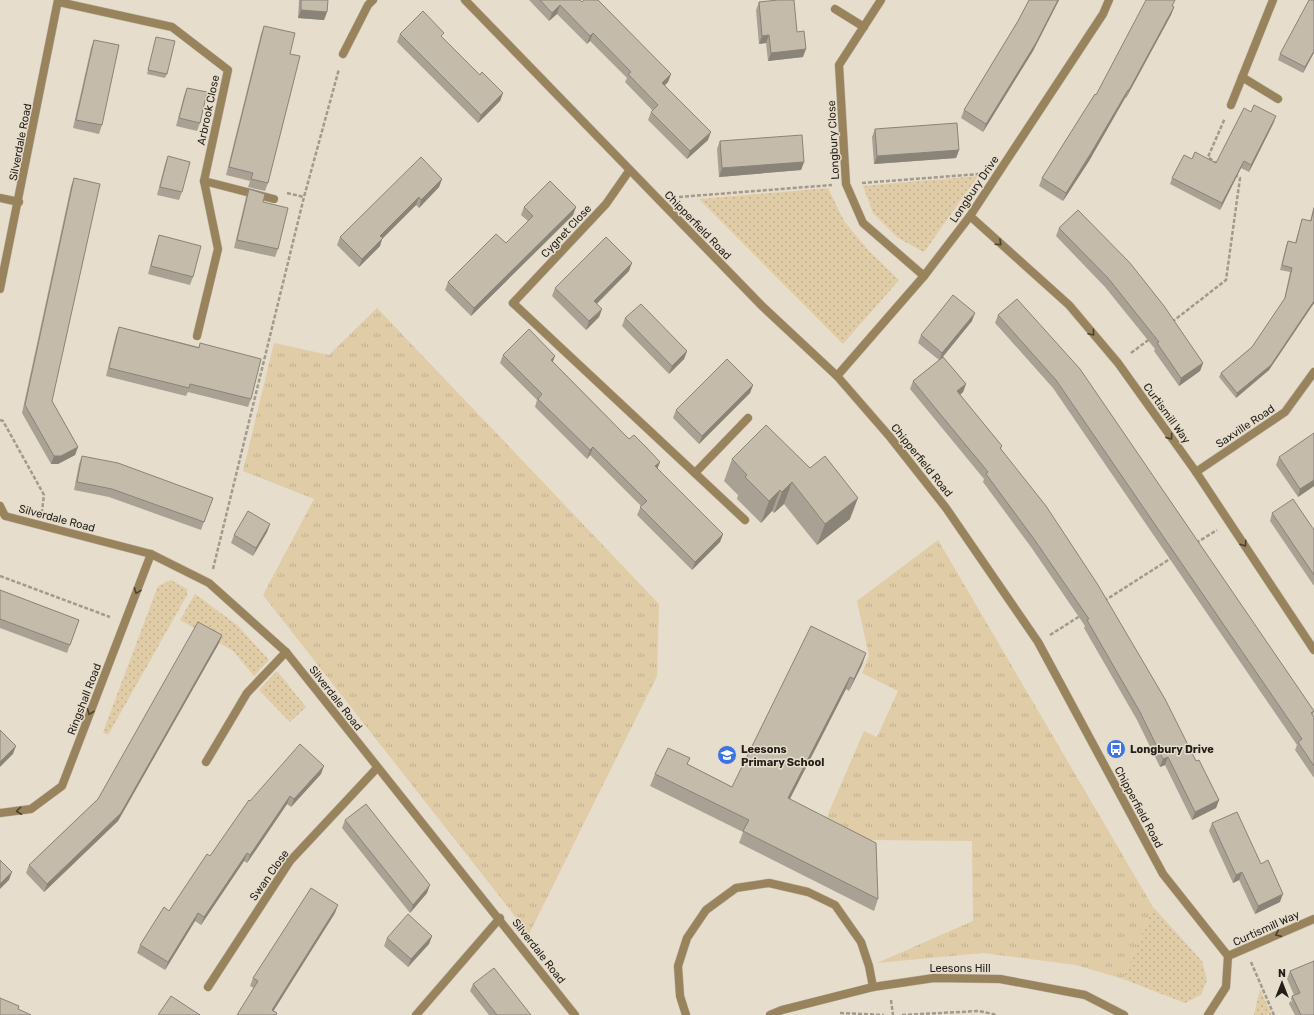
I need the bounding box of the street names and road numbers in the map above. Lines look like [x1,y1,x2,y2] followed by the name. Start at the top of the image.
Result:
[195,74,222,146] street label: Arbrook Close
[825,100,842,180] street label: Longbury Close
[7,102,34,182] street label: Silverdale Road
[947,153,1002,225] street label: Longbury Drive
[662,188,734,262] street label: Chipperfield Road
[539,202,594,261] street label: Cygnet Close
[1140,381,1193,446] street label: Curtismill Way
[1214,402,1277,451] street label: Saxville Road
[888,421,955,500] street label: Chipperfield Road
[17,502,96,535] street label: Silverdale Road
[65,662,104,737] street label: Ringshall Road
[306,663,365,733] street label: Silverdale Road
[1112,764,1166,850] street label: Chipperfield Road
[247,847,292,903] street label: Swan Close
[1231,908,1302,949] street label: Curtismill Way
[509,916,568,986] street label: Silverdale Road
[929,962,991,975] street label: Leesons Hill

